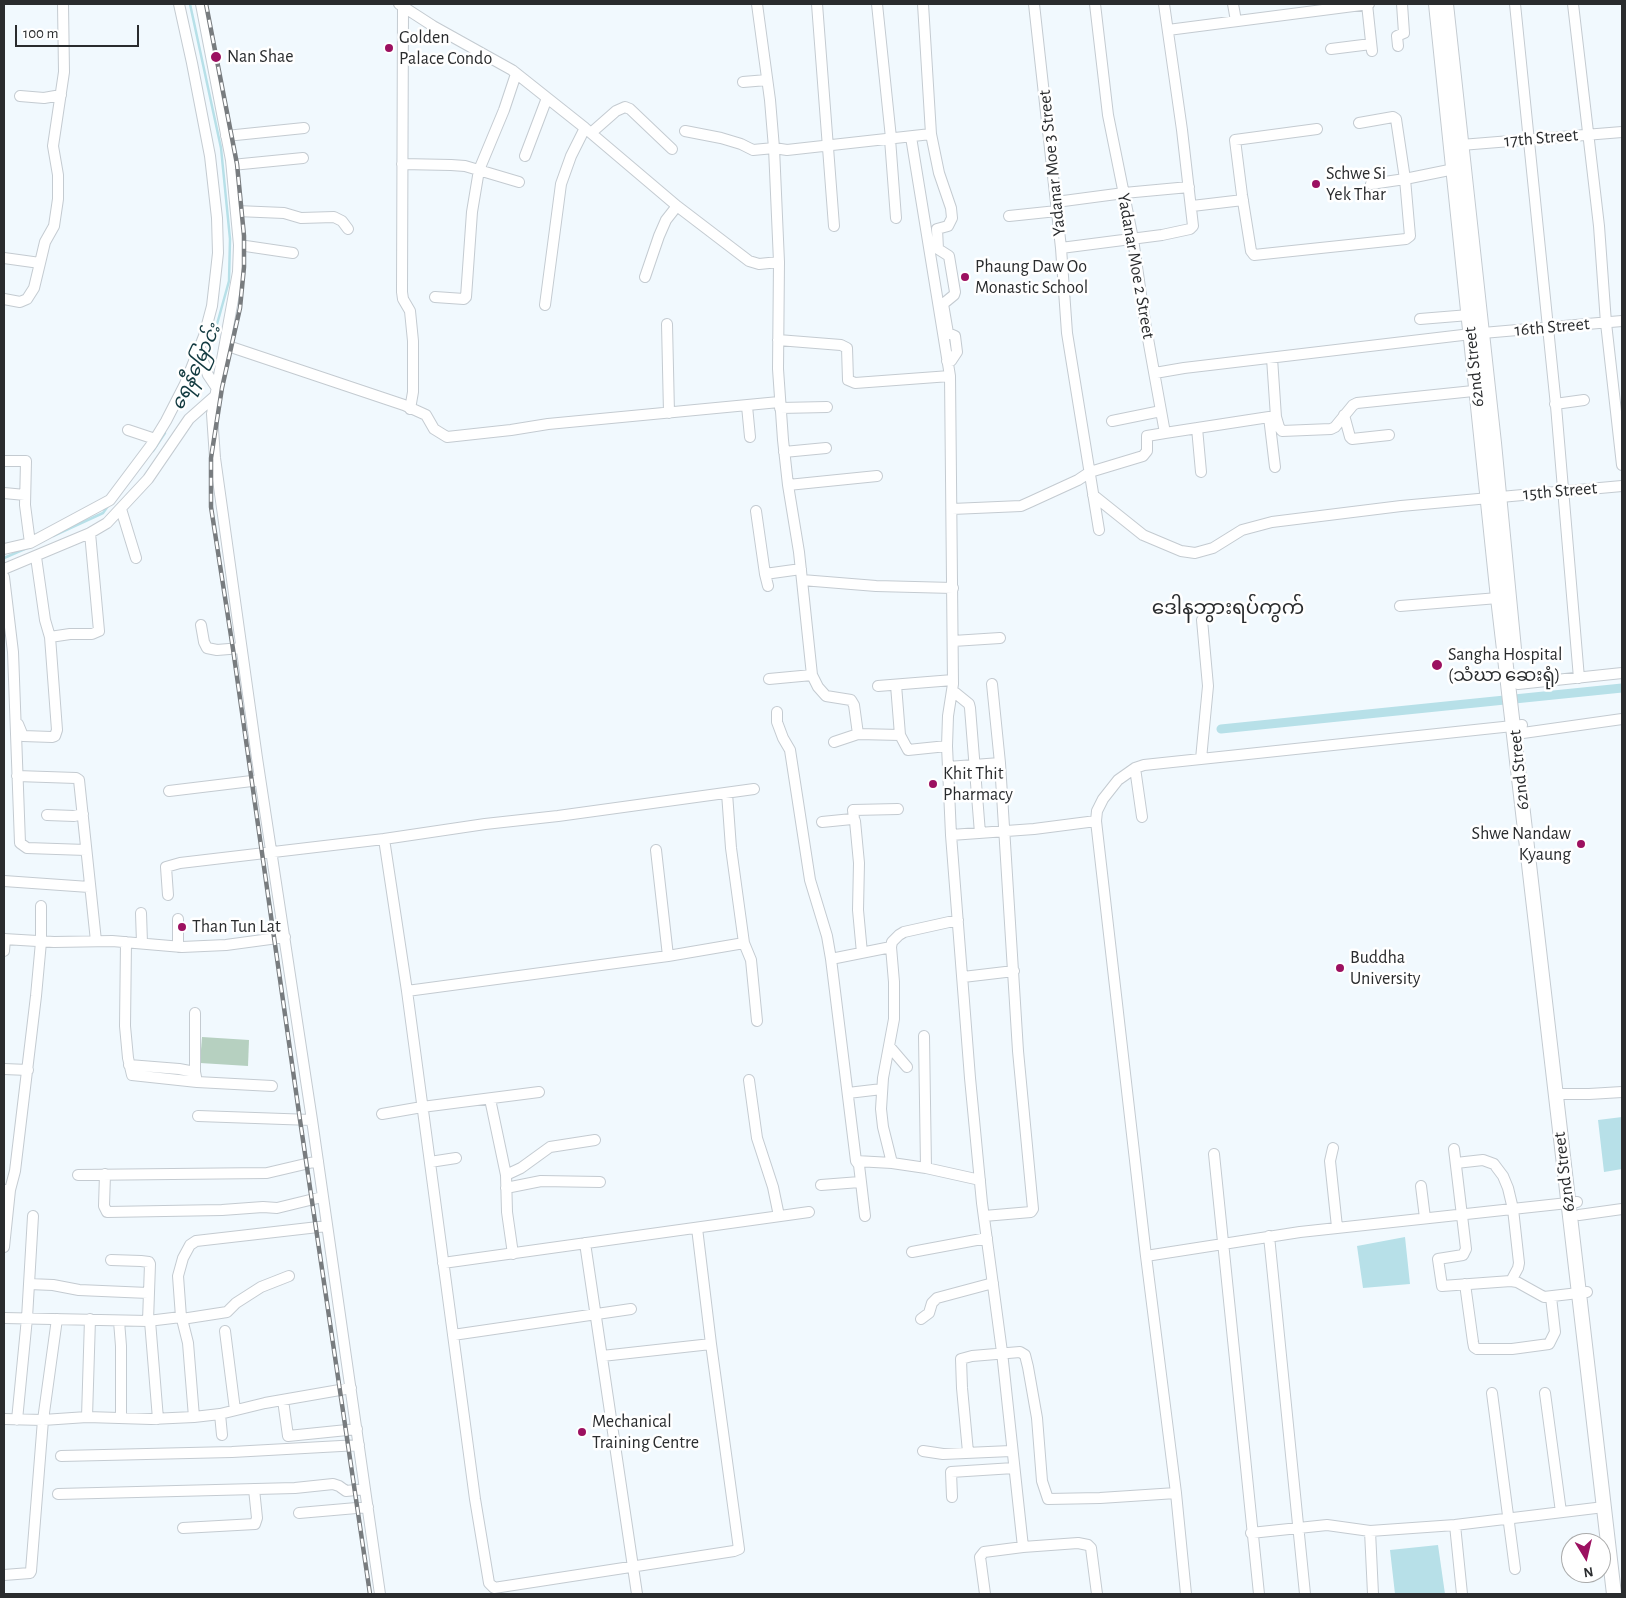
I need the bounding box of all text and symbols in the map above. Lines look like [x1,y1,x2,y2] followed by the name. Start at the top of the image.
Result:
[18,15,141,47] scale bar
[23,26,58,41] text: 100 m
[399,27,492,70] place label: Golden Palace Condo
[383,42,395,54] marker: Golden Palace Condo
[227,46,294,68] place label: Nan Shae
[209,50,223,64] marker: Nan Shae
[1034,89,1070,237] street label: Yadanar Moe 3 Street
[1503,124,1579,152] street label: 17th Street
[1326,163,1386,205] place label: Schwe Si Yek Thar
[1310,178,1322,190] marker: Schwe Si Yek Thar
[1113,191,1159,341] street label: Yadanar Moe 2 Street
[975,256,1088,298] place label: Phaung Daw Oo Monastic School
[959,271,971,283] marker: Phaung Daw Oo Monastic School
[1514,313,1590,341] street label: 16th Street
[166,320,226,414] water label: ရေနီမြောင်း
[1459,326,1489,408] street label: 62nd Street
[1522,477,1598,505] street label: 15th Street
[1152,596,1304,620] district label: ဒေါနဘွားရပ်ကွက်
[1448,644,1562,686] place label: Sangha Hospital (သံဃာ ဆေးရုံ)
[1430,658,1444,672] marker: Sangha Hospital (သံဃာ ဆေးရုံ)
[1504,729,1534,811] street label: 62nd Street
[943,763,1013,806] place label: Khit Thit Pharmacy
[927,778,939,790] marker: Khit Thit Pharmacy
[1472,823,1571,866] place label: Shwe Nandaw Kyaung
[1575,838,1587,850] marker: Shwe Nandaw Kyaung
[192,916,281,938] place label: Than Tun Lat
[176,921,188,933] marker: Than Tun Lat
[1350,947,1420,990] place label: Buddha University
[1334,962,1346,974] marker: Buddha University
[1548,1131,1580,1213] street label: 62nd Street
[592,1411,699,1454] place label: Mechanical Training Centre
[576,1426,588,1438] marker: Mechanical Training Centre
[1561,1533,1611,1583] north arrow
[1582,1564,1594,1580] text: N

